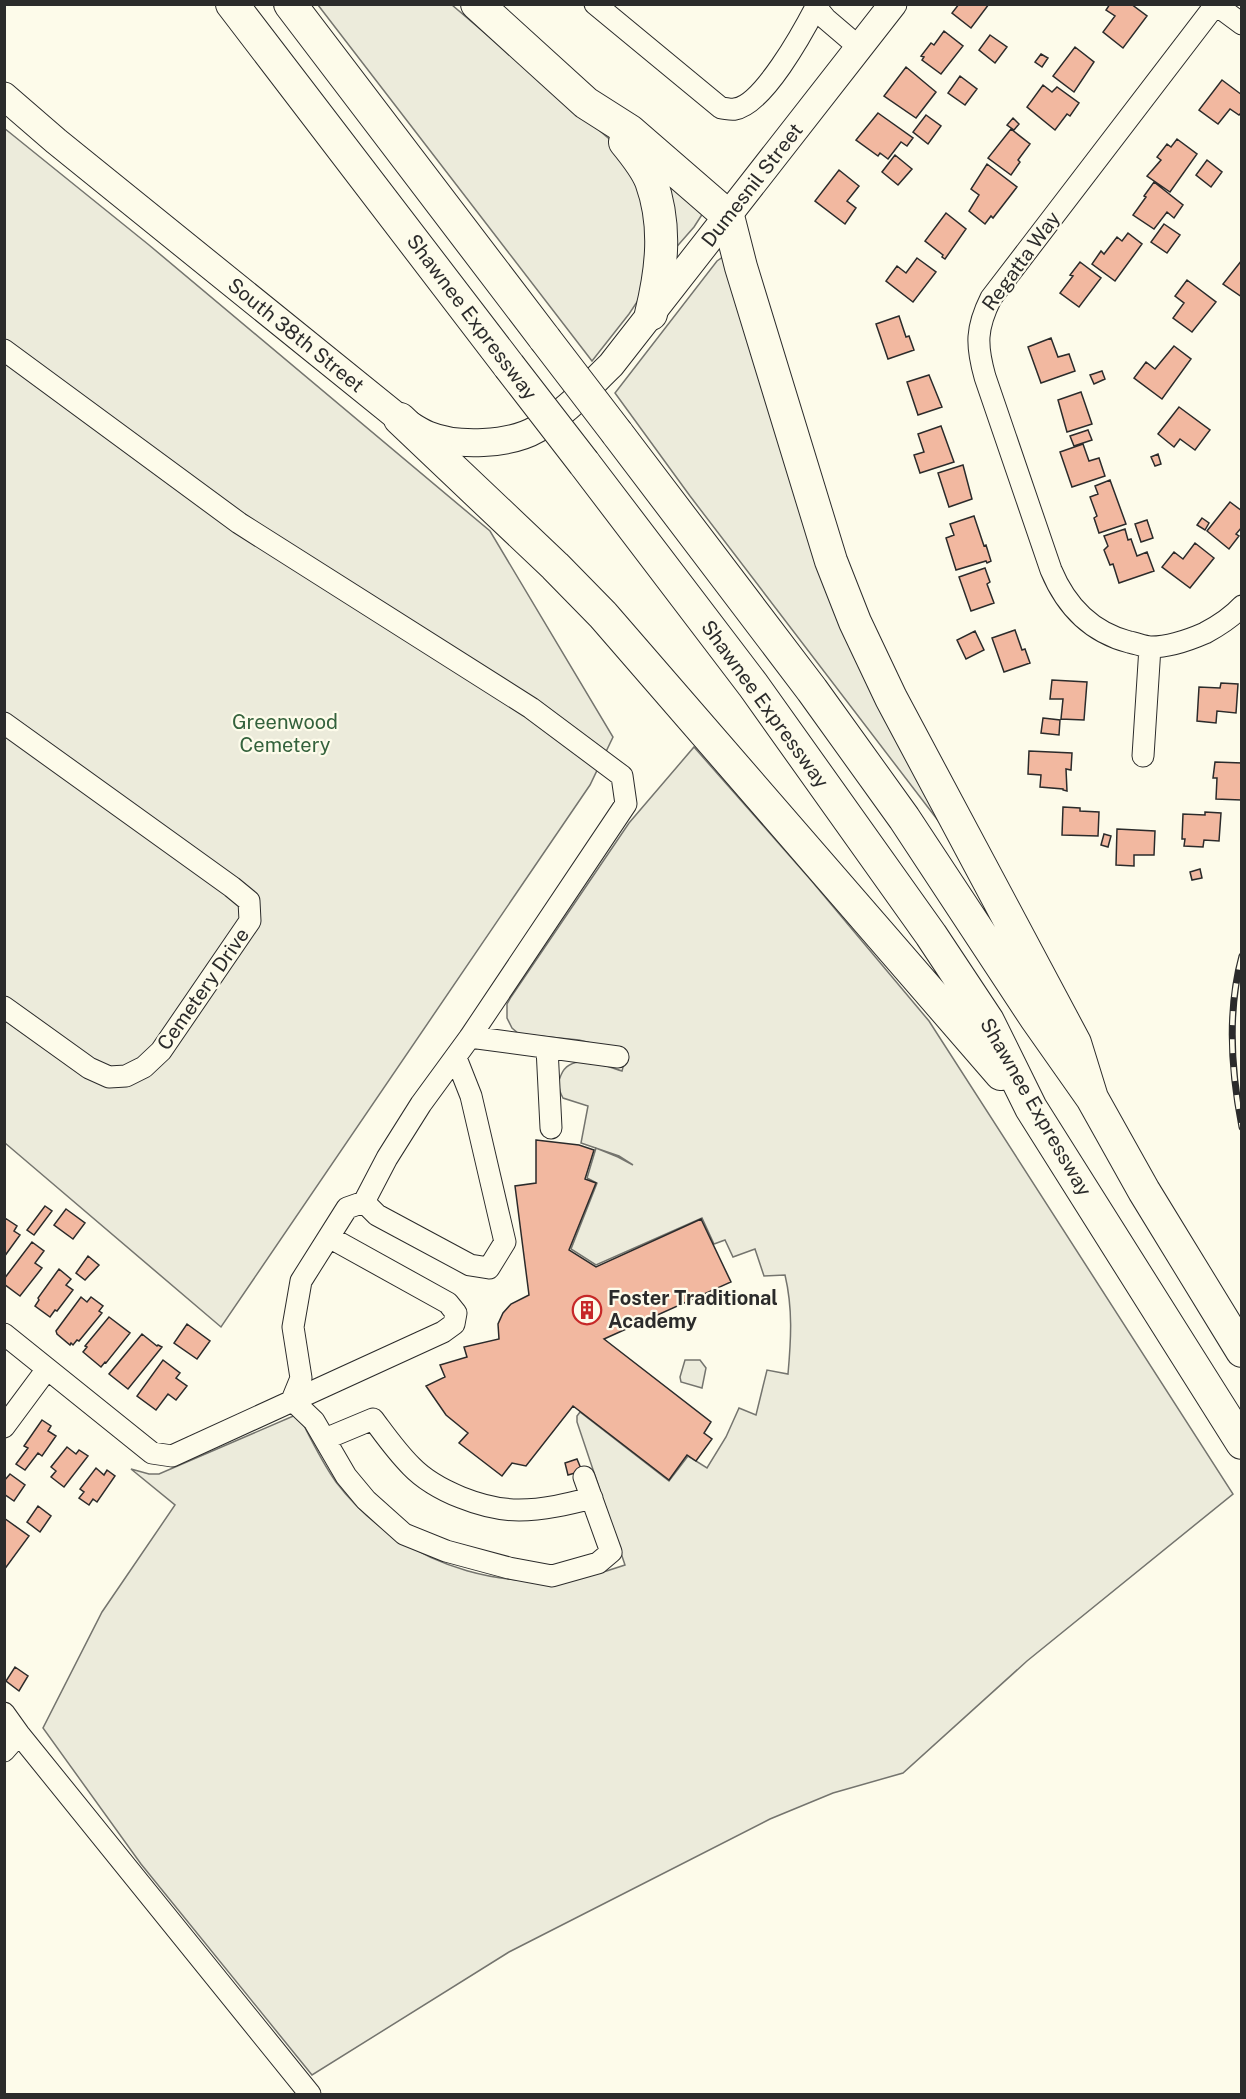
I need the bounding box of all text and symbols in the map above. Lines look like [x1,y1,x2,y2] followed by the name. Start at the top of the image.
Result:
[696,118,808,252] street label: Dumesnil Street
[977,206,1065,315] street label: Regatta Way
[402,229,542,405] street label: Shawnee Expressway
[223,273,369,397] street label: South 38th Street
[696,615,834,793] street label: Shawnee Expressway
[232,710,338,757] park label: Greenwood Cemetery
[152,923,254,1055] street label: Cemetery Drive
[975,1014,1097,1200] street label: Shawnee Expressway
[608,1286,778,1333] place label: Foster Traditional Academy
[571,1294,603,1326] building icon: Foster Traditional Academy

